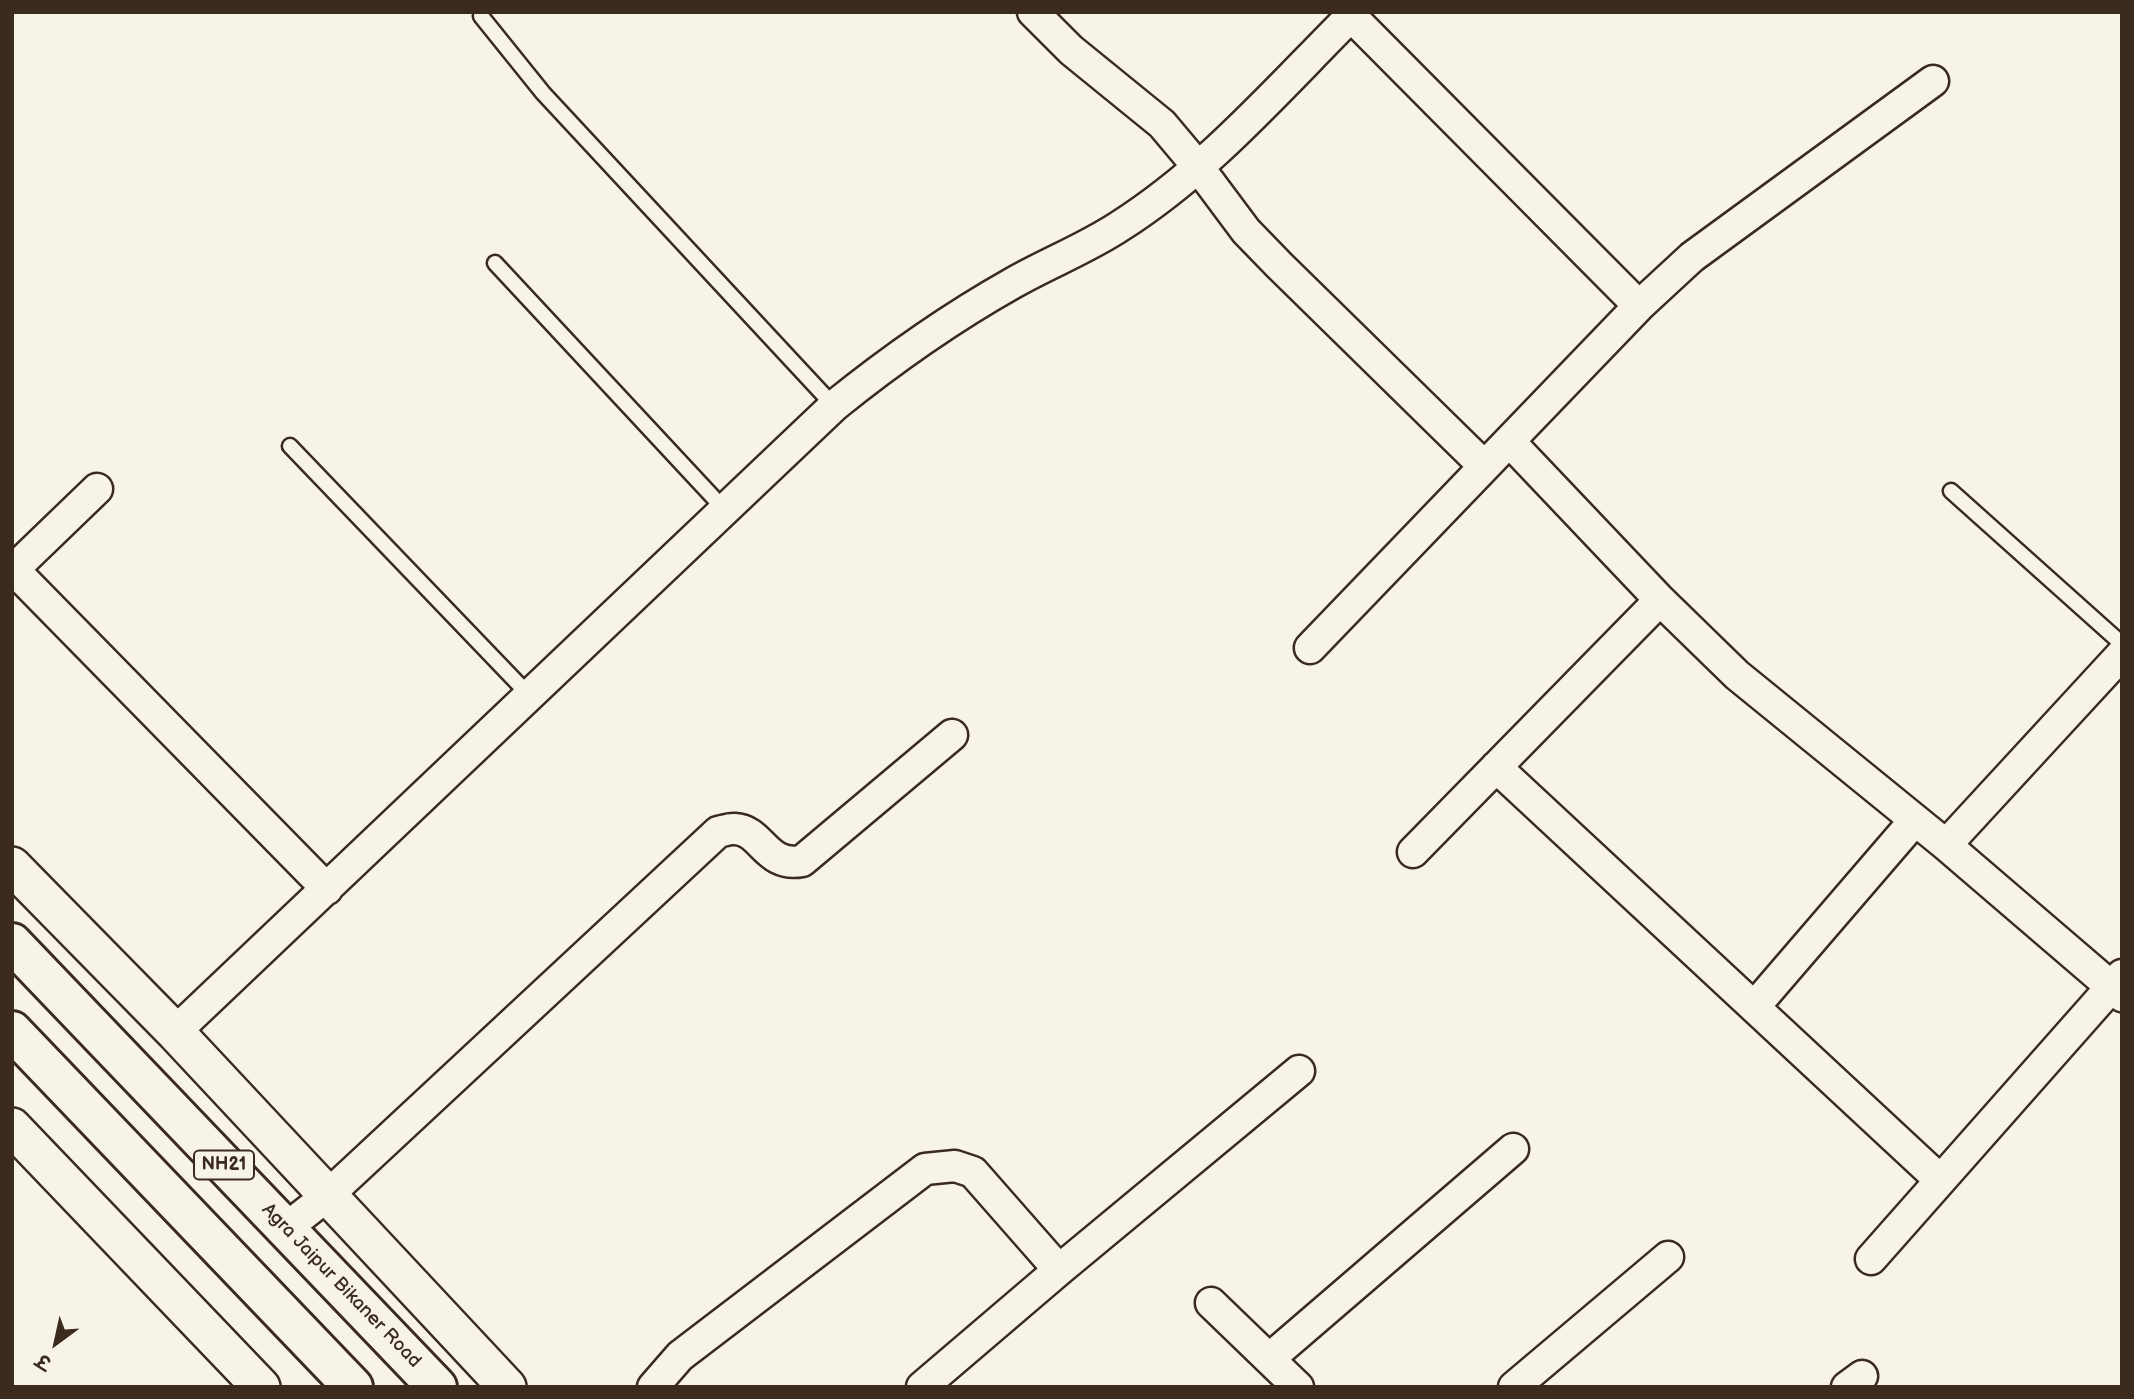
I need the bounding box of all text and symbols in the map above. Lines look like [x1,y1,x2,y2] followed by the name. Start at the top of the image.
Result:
[194,1150,254,1180] road number: NH21
[256,1199,426,1373] street label: Agra Jaipur Bikaner Road
[21,1308,91,1378] north arrow
[33,1348,56,1374] text: उ

